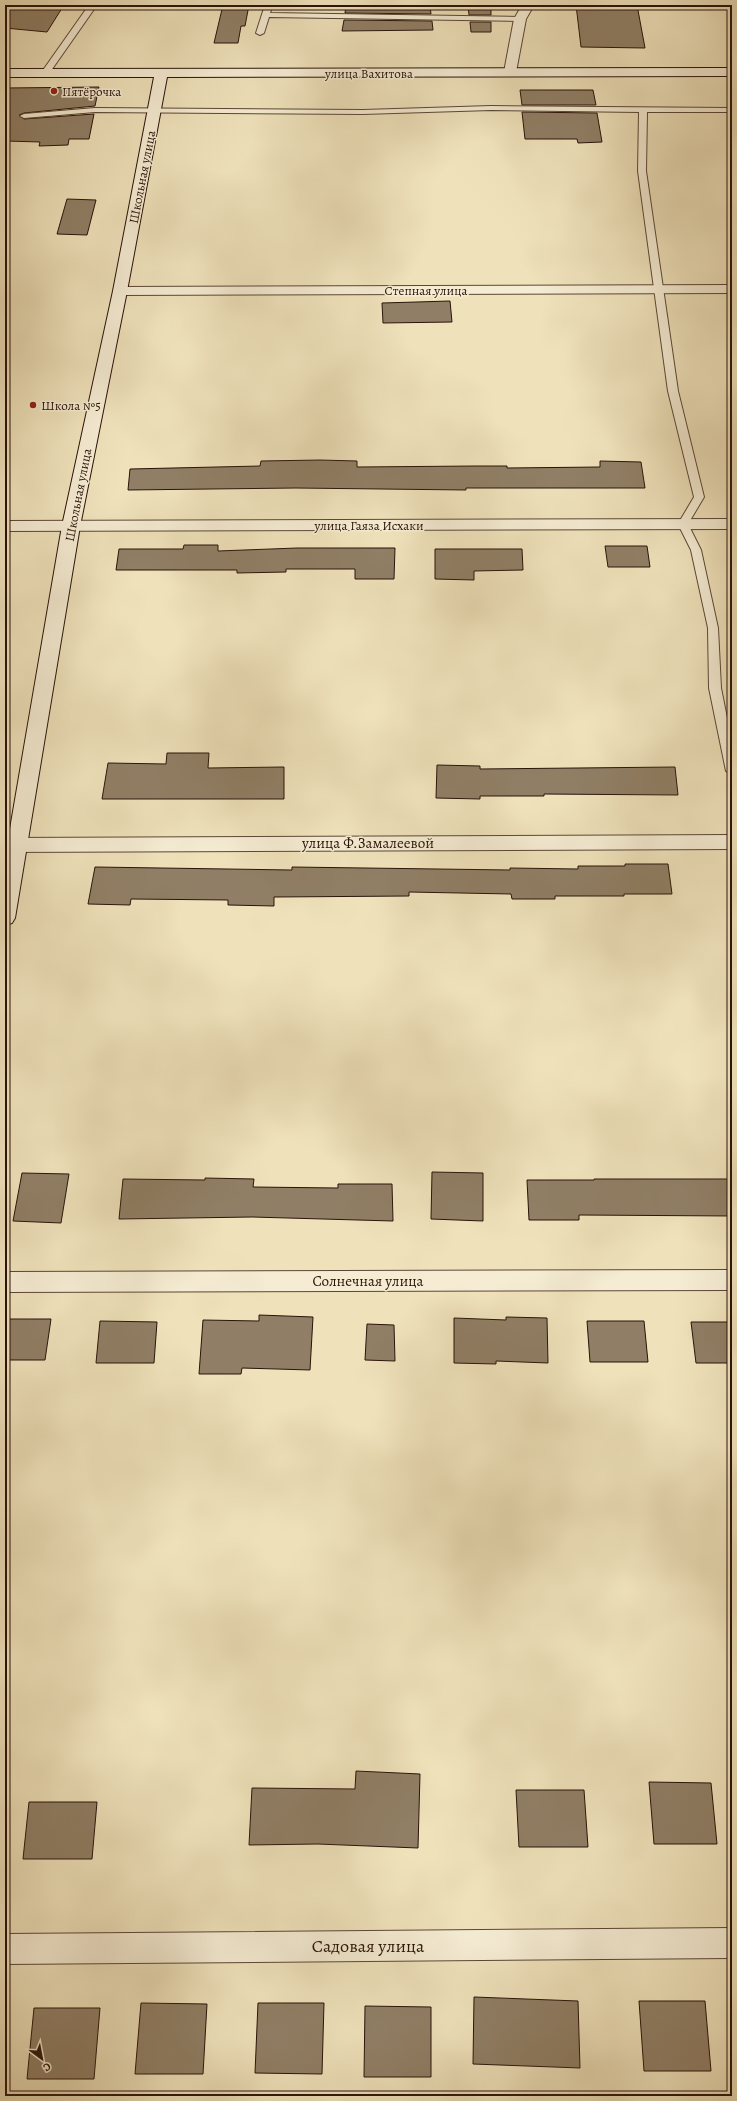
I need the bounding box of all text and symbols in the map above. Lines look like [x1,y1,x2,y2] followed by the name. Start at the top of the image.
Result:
[324,65,413,82] street label: улица Вахитова
[62,83,121,100] place label: Пятёрочка
[49,86,59,96] marker: Пятёрочка
[125,129,159,225] street label: Школьная улица
[385,282,467,299] street label: Степная улица
[41,397,101,414] place label: Школа №5
[28,400,38,410] marker: Школа №5
[61,447,95,543] street label: Школьная улица
[313,517,424,534] street label: улица Гаяза Исхаки
[301,833,434,853] street label: улица Ф.Замалеевой
[312,1271,424,1291] street label: Солнечная улица
[312,1934,425,1958] street label: Садовая улица
[22,2039,62,2079] north arrow
[40,2059,54,2075] text: С

